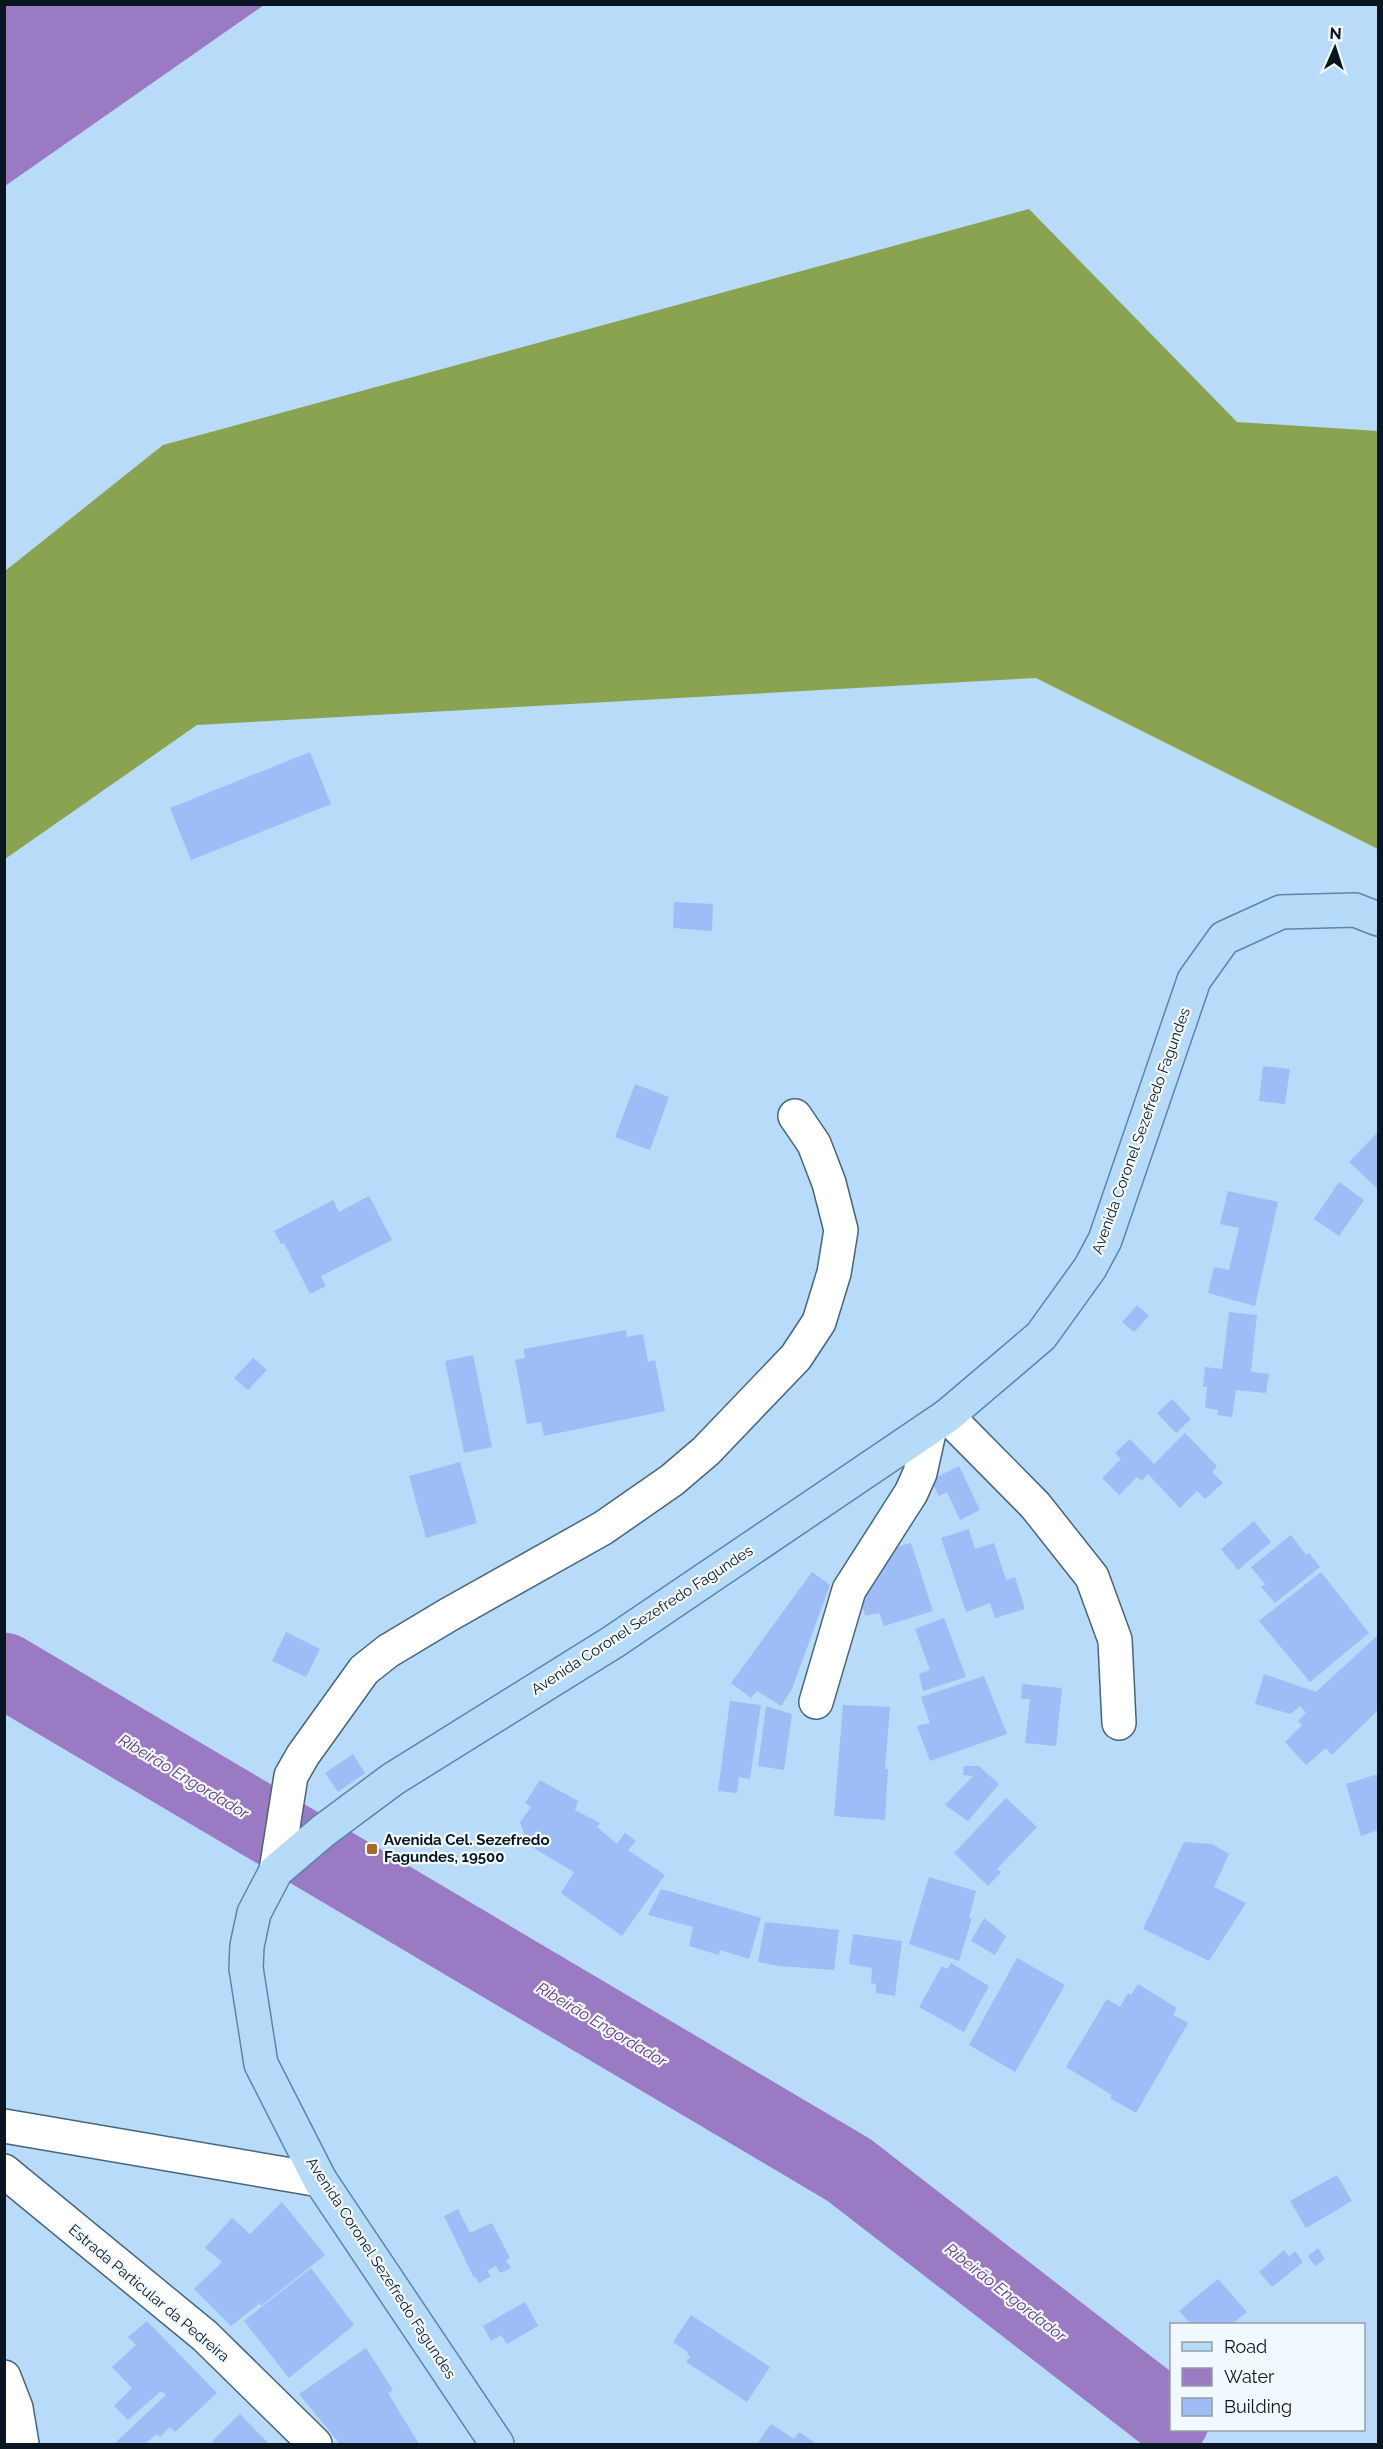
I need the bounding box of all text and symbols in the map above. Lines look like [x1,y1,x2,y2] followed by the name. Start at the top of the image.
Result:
[1305,18,1365,78] north arrow
[1329,24,1342,43] text: N
[1088,1005,1194,1257] street label: Avenida Coronel Sezefredo Fagundes
[528,1541,756,1699] street label: Avenida Coronel Sezefredo Fagundes
[115,1730,253,1823] water label: Ribeirão Engordador
[384,1831,550,1866] place label: Avenida Cel. Sezefredo Fagundes, 19500
[365,1842,379,1856] marker: Avenida Cel. Sezefredo Fagundes, 19500
[533,1978,671,2071] water label: Ribeirão Engordador
[302,2154,460,2382] street label: Avenida Coronel Sezefredo Fagundes
[65,2220,233,2366] street label: Estrada Particular da Pedreira
[941,2239,1070,2346] water label: Ribeirão Engordador
[1170,2323,1365,2431] legend
[1224,2336,1267,2357] text: Road
[1224,2366,1275,2387] text: Water
[1224,2396,1292,2417] text: Building

